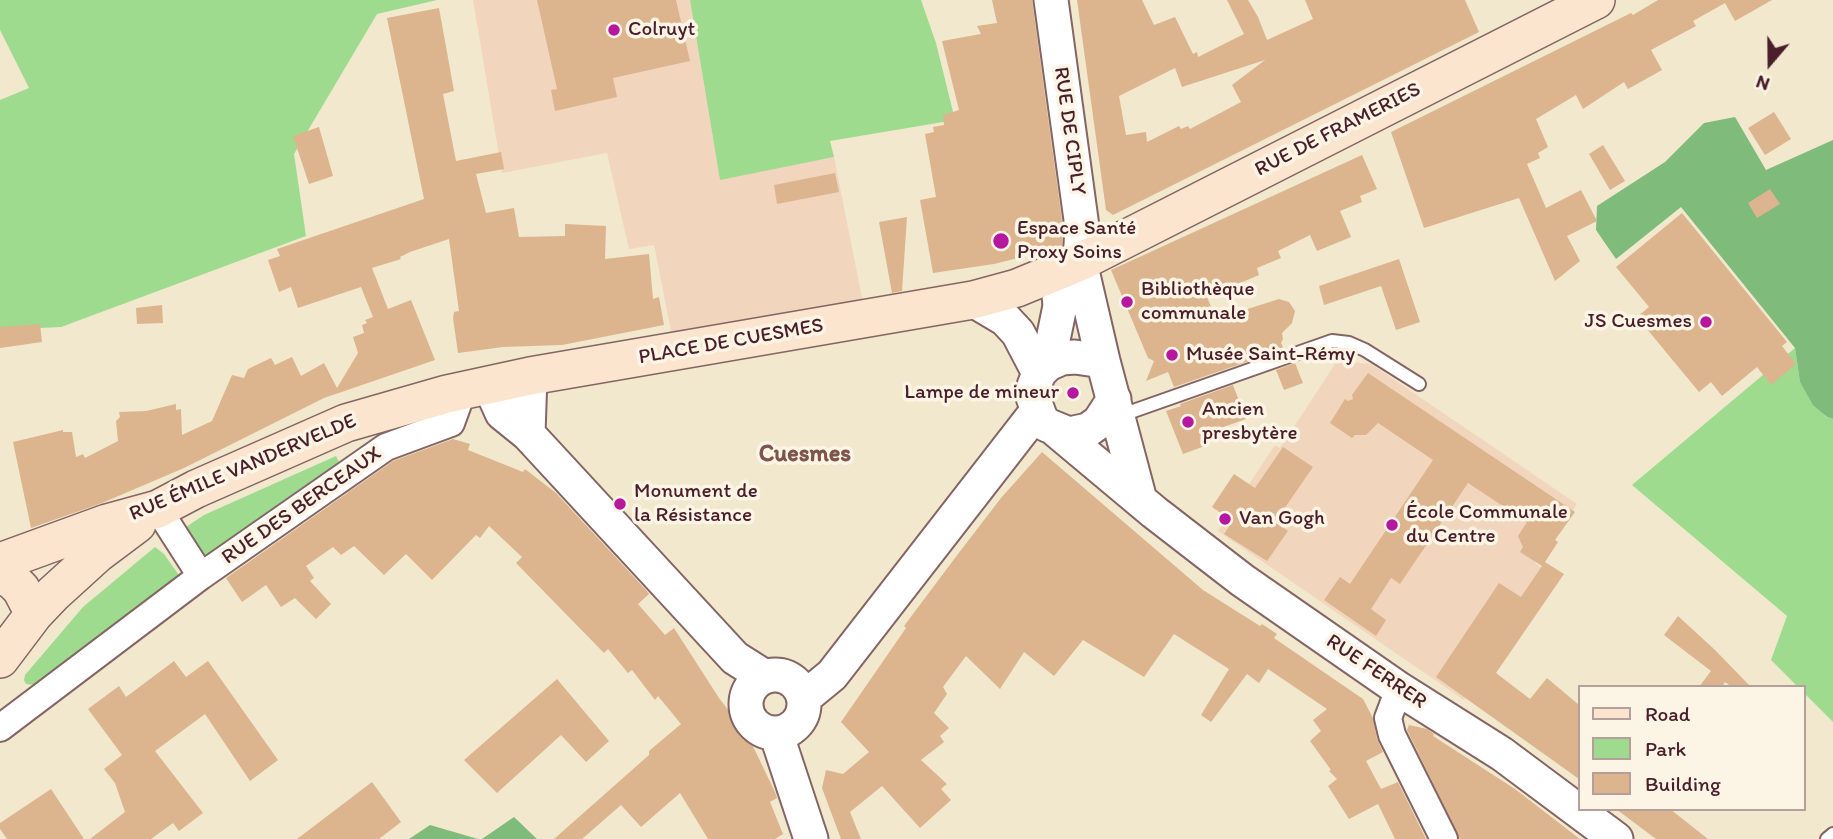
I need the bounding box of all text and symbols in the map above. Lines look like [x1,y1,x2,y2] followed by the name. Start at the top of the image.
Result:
[628,17,695,43] place label: Colruyt
[606,22,622,38] marker: Colruyt
[1735,28,1805,98] north arrow
[1048,65,1090,197] street label: RUE DE CIPLY
[1753,70,1773,96] text: N
[1251,77,1425,183] street label: RUE DE FRAMERIES
[1017,216,1136,266] place label: Espace Santé Proxy Soins
[991,231,1011,251] marker: Espace Santé Proxy Soins
[1141,277,1254,327] place label: Bibliothèque communale
[1119,294,1135,310] marker: Bibliothèque communale
[1584,309,1692,335] place label: JS Cuesmes
[637,313,825,371] street label: PLACE DE CUESMES
[1698,314,1714,330] marker: JS Cuesmes
[1186,342,1355,368] place label: Musée Saint-Rémy
[1164,347,1180,363] marker: Musée Saint-Rémy
[904,380,1059,406] place label: Lampe de mineur
[1065,385,1081,401] marker: Lampe de mineur
[1202,397,1298,447] place label: Ancien presbytère
[126,409,360,527] street label: RUE ÉMILE VANDERVELDE
[1180,414,1196,430] marker: Ancien presbytère
[217,441,387,571] street label: RUE DES BERCEAUX
[759,441,851,469] district label: Cuesmes
[634,479,758,529] place label: Monument de la Résistance
[612,496,628,512] marker: Monument de la Résistance
[1406,500,1568,550] place label: École Communale du Centre
[1239,506,1325,532] place label: Van Gogh
[1217,511,1233,527] marker: Van Gogh
[1384,517,1400,533] marker: École Communale du Centre
[1321,629,1431,715] street label: RUE FERRER
[1577,685,1805,811] legend
[1645,701,1690,726] text: Road
[1645,736,1686,761] text: Park
[1645,771,1721,796] text: Building

